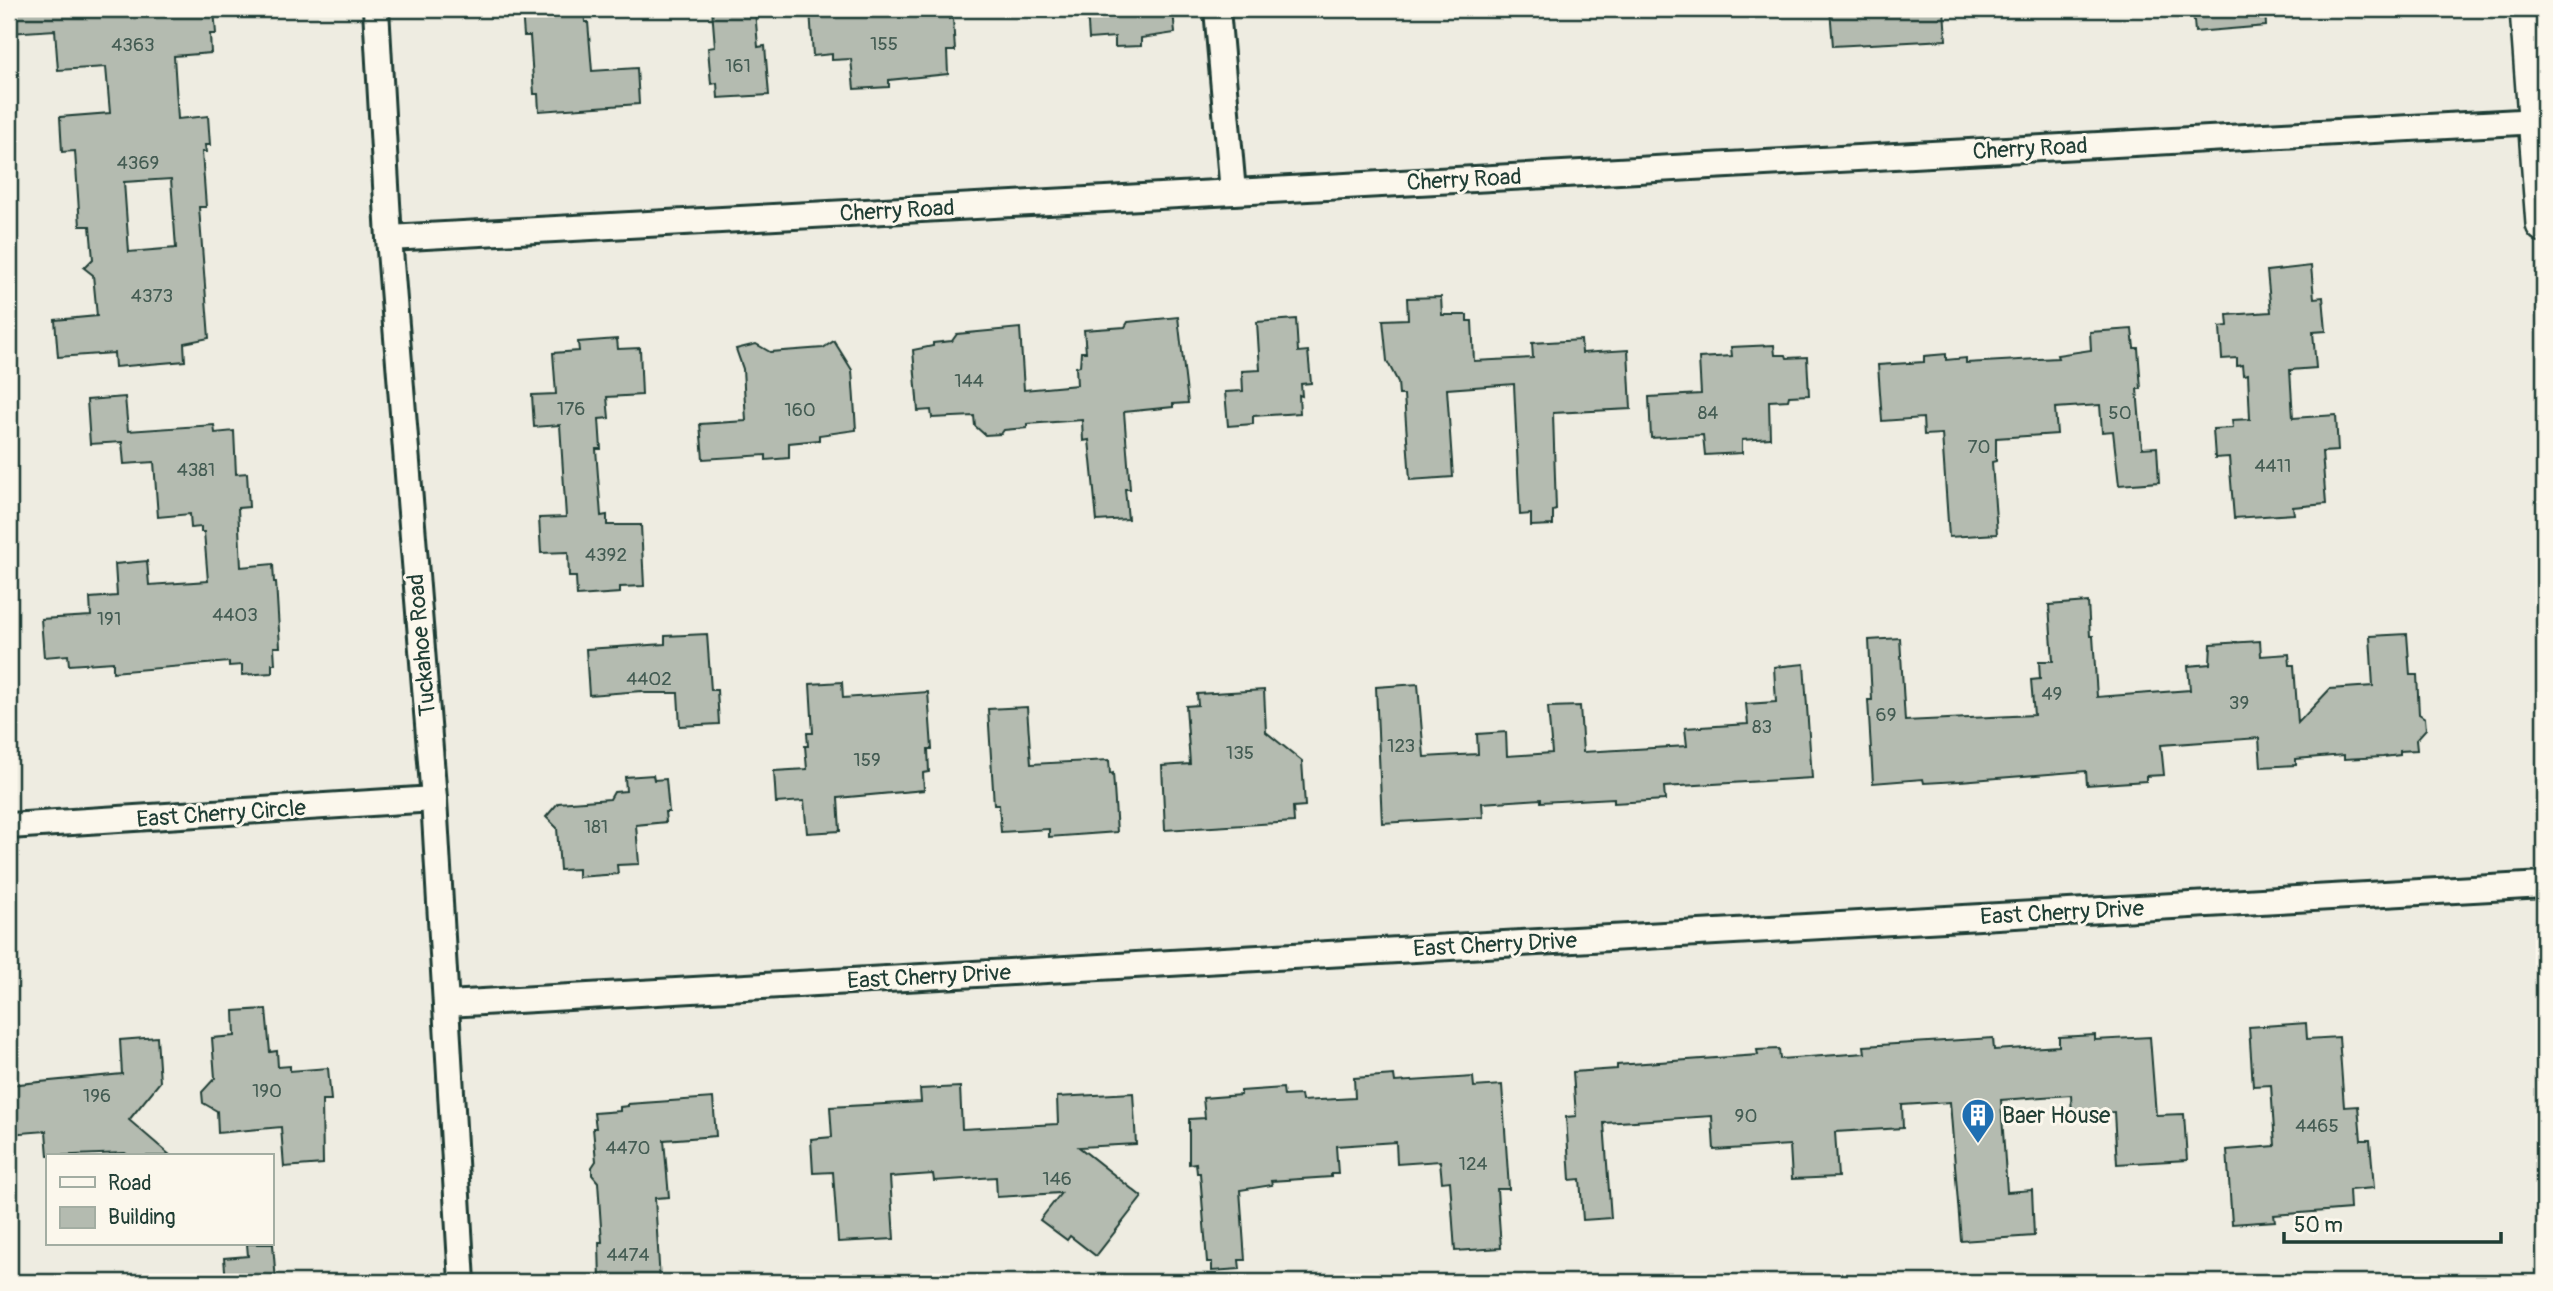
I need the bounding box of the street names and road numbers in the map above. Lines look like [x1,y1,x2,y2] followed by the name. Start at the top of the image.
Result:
[1972,131,2088,166] street label: Cherry Road
[1406,162,1522,197] street label: Cherry Road
[839,193,955,228] street label: Cherry Road
[401,573,442,717] street label: Tuckahoe Road
[135,793,307,834] street label: East Cherry Circle
[1979,894,2145,931] street label: East Cherry Drive
[1412,926,1578,963] street label: East Cherry Drive
[846,958,1012,995] street label: East Cherry Drive

